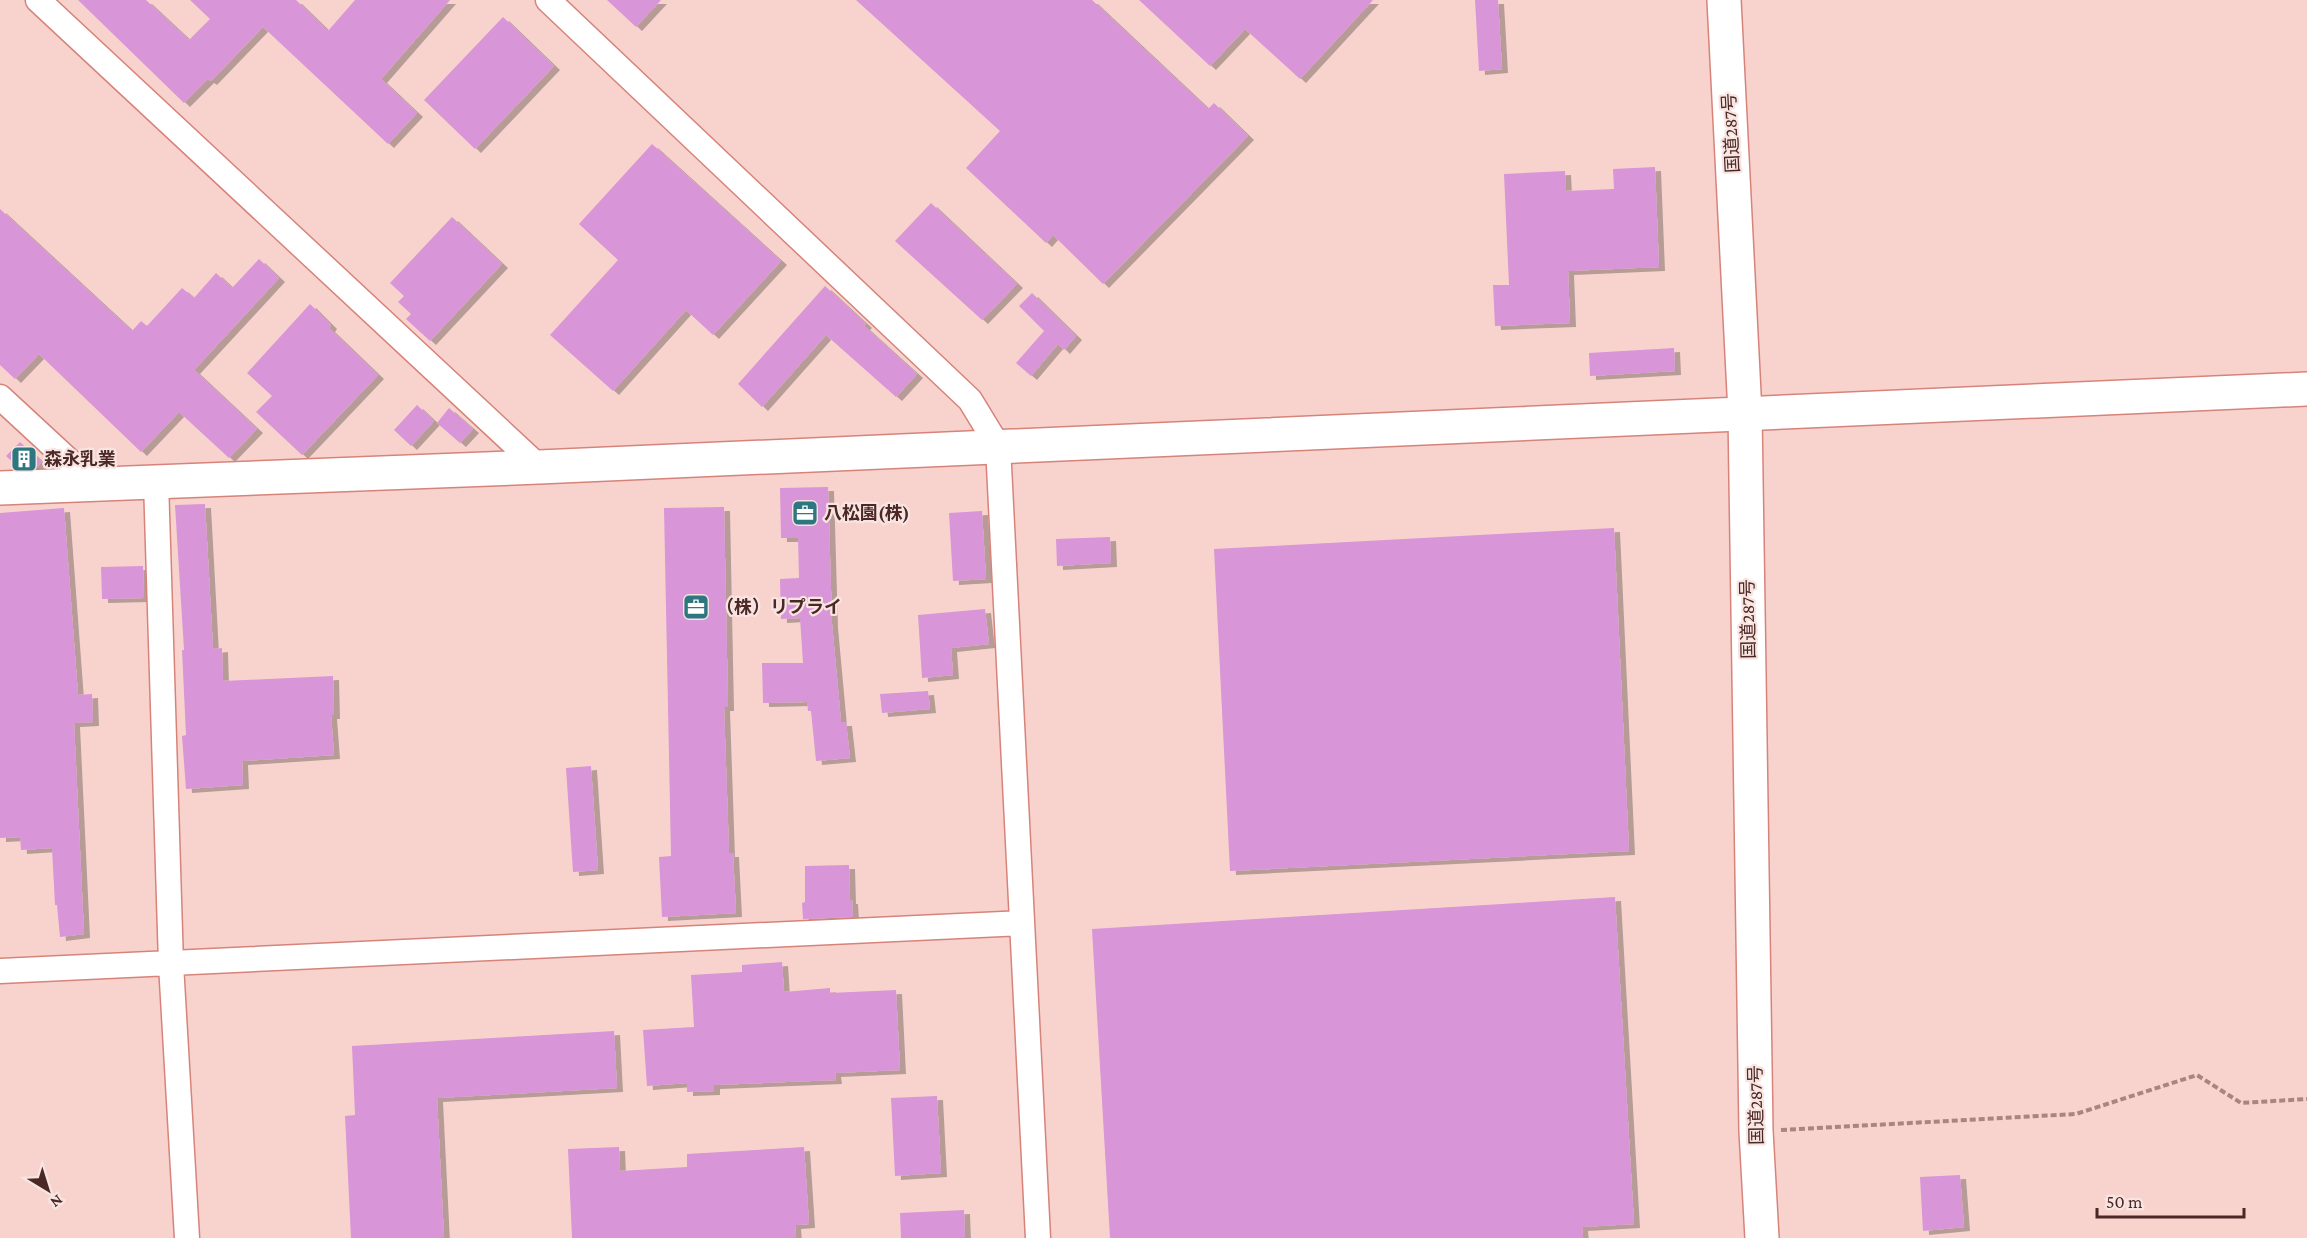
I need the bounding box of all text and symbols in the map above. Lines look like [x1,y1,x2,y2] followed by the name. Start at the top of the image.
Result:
[1719,93,1743,173] street label: 国道287号
[9,444,39,474] building icon: 森永乳業
[44,449,116,469] place label: 森永乳業
[790,498,820,528] office icon: 八松園(株)
[824,503,910,524] place label: 八松園(株)
[1737,579,1759,659] street label: 国道287号
[681,592,711,622] office icon: （株）リプライ
[716,597,842,617] place label: （株）リプライ
[1745,1065,1767,1145] street label: 国道287号
[18,1160,78,1220] north arrow
[2097,1181,2244,1219] scale bar
[47,1191,66,1212] text: N
[2106,1192,2143,1212] text: 50 m

